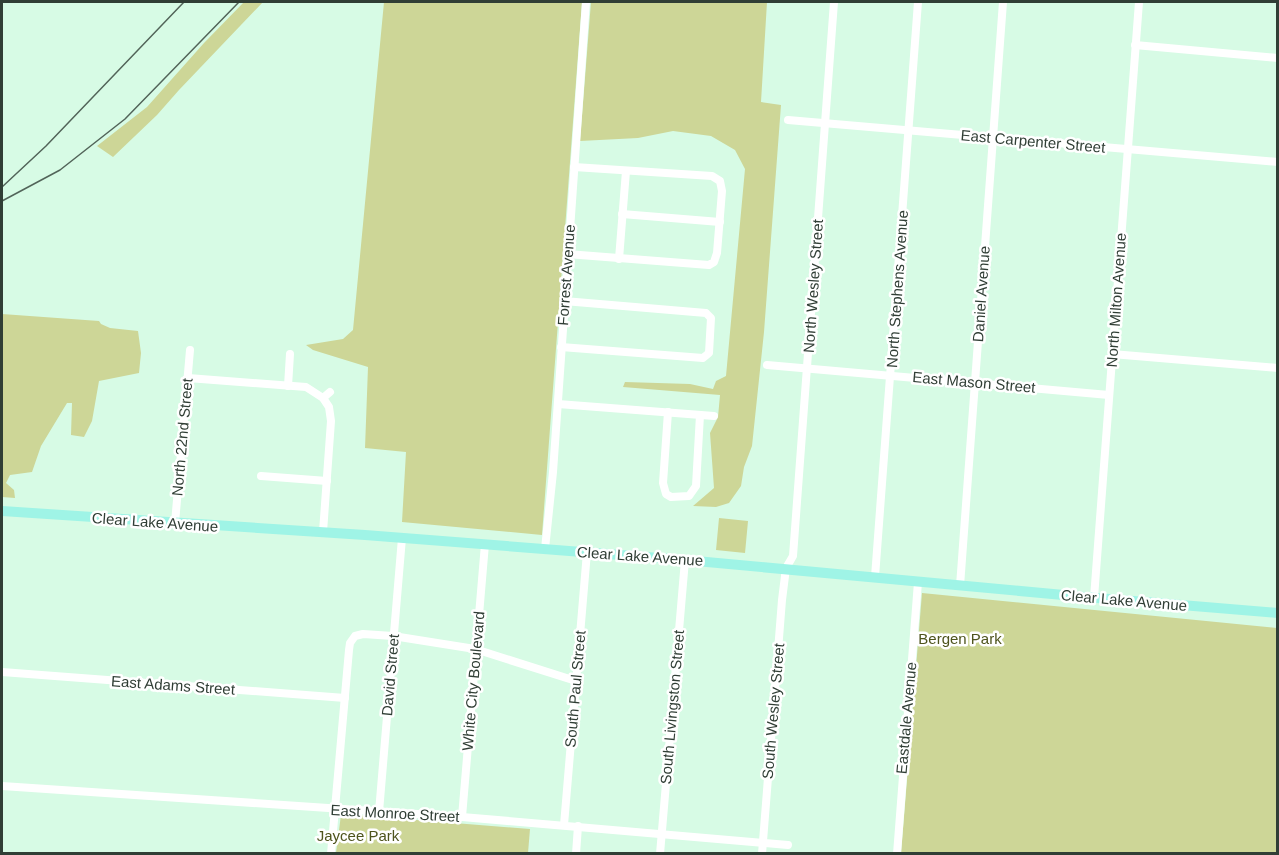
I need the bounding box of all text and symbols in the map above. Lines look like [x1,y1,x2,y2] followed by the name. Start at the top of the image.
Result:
[960,126,1107,156] street label: East Carpenter Street
[883,210,911,368] street label: North Stephens Avenue
[800,218,826,353] street label: North Wesley Street
[554,224,578,326] street label: Forrest Avenue
[1103,232,1129,368] street label: North Milton Avenue
[969,245,993,343] street label: Daniel Avenue
[912,368,1037,396] street label: East Mason Street
[168,376,196,497] street label: North 22nd Street
[91,509,219,535] street label: Clear Lake Avenue
[576,543,704,569] street label: Clear Lake Avenue
[1060,586,1188,614] street label: Clear Lake Avenue
[458,610,488,752] street label: White City Boulevard
[657,628,687,785] street label: South Livingston Street
[561,629,589,748] street label: South Paul Street
[918,630,1002,647] park label: Bergen Park
[378,632,402,717] street label: David Street
[759,641,787,780] street label: South Wesley Street
[893,661,919,775] street label: Eastdale Avenue
[110,672,236,698] street label: East Adams Street
[330,801,461,825] street label: East Monroe Street
[317,827,400,844] park label: Jaycee Park

